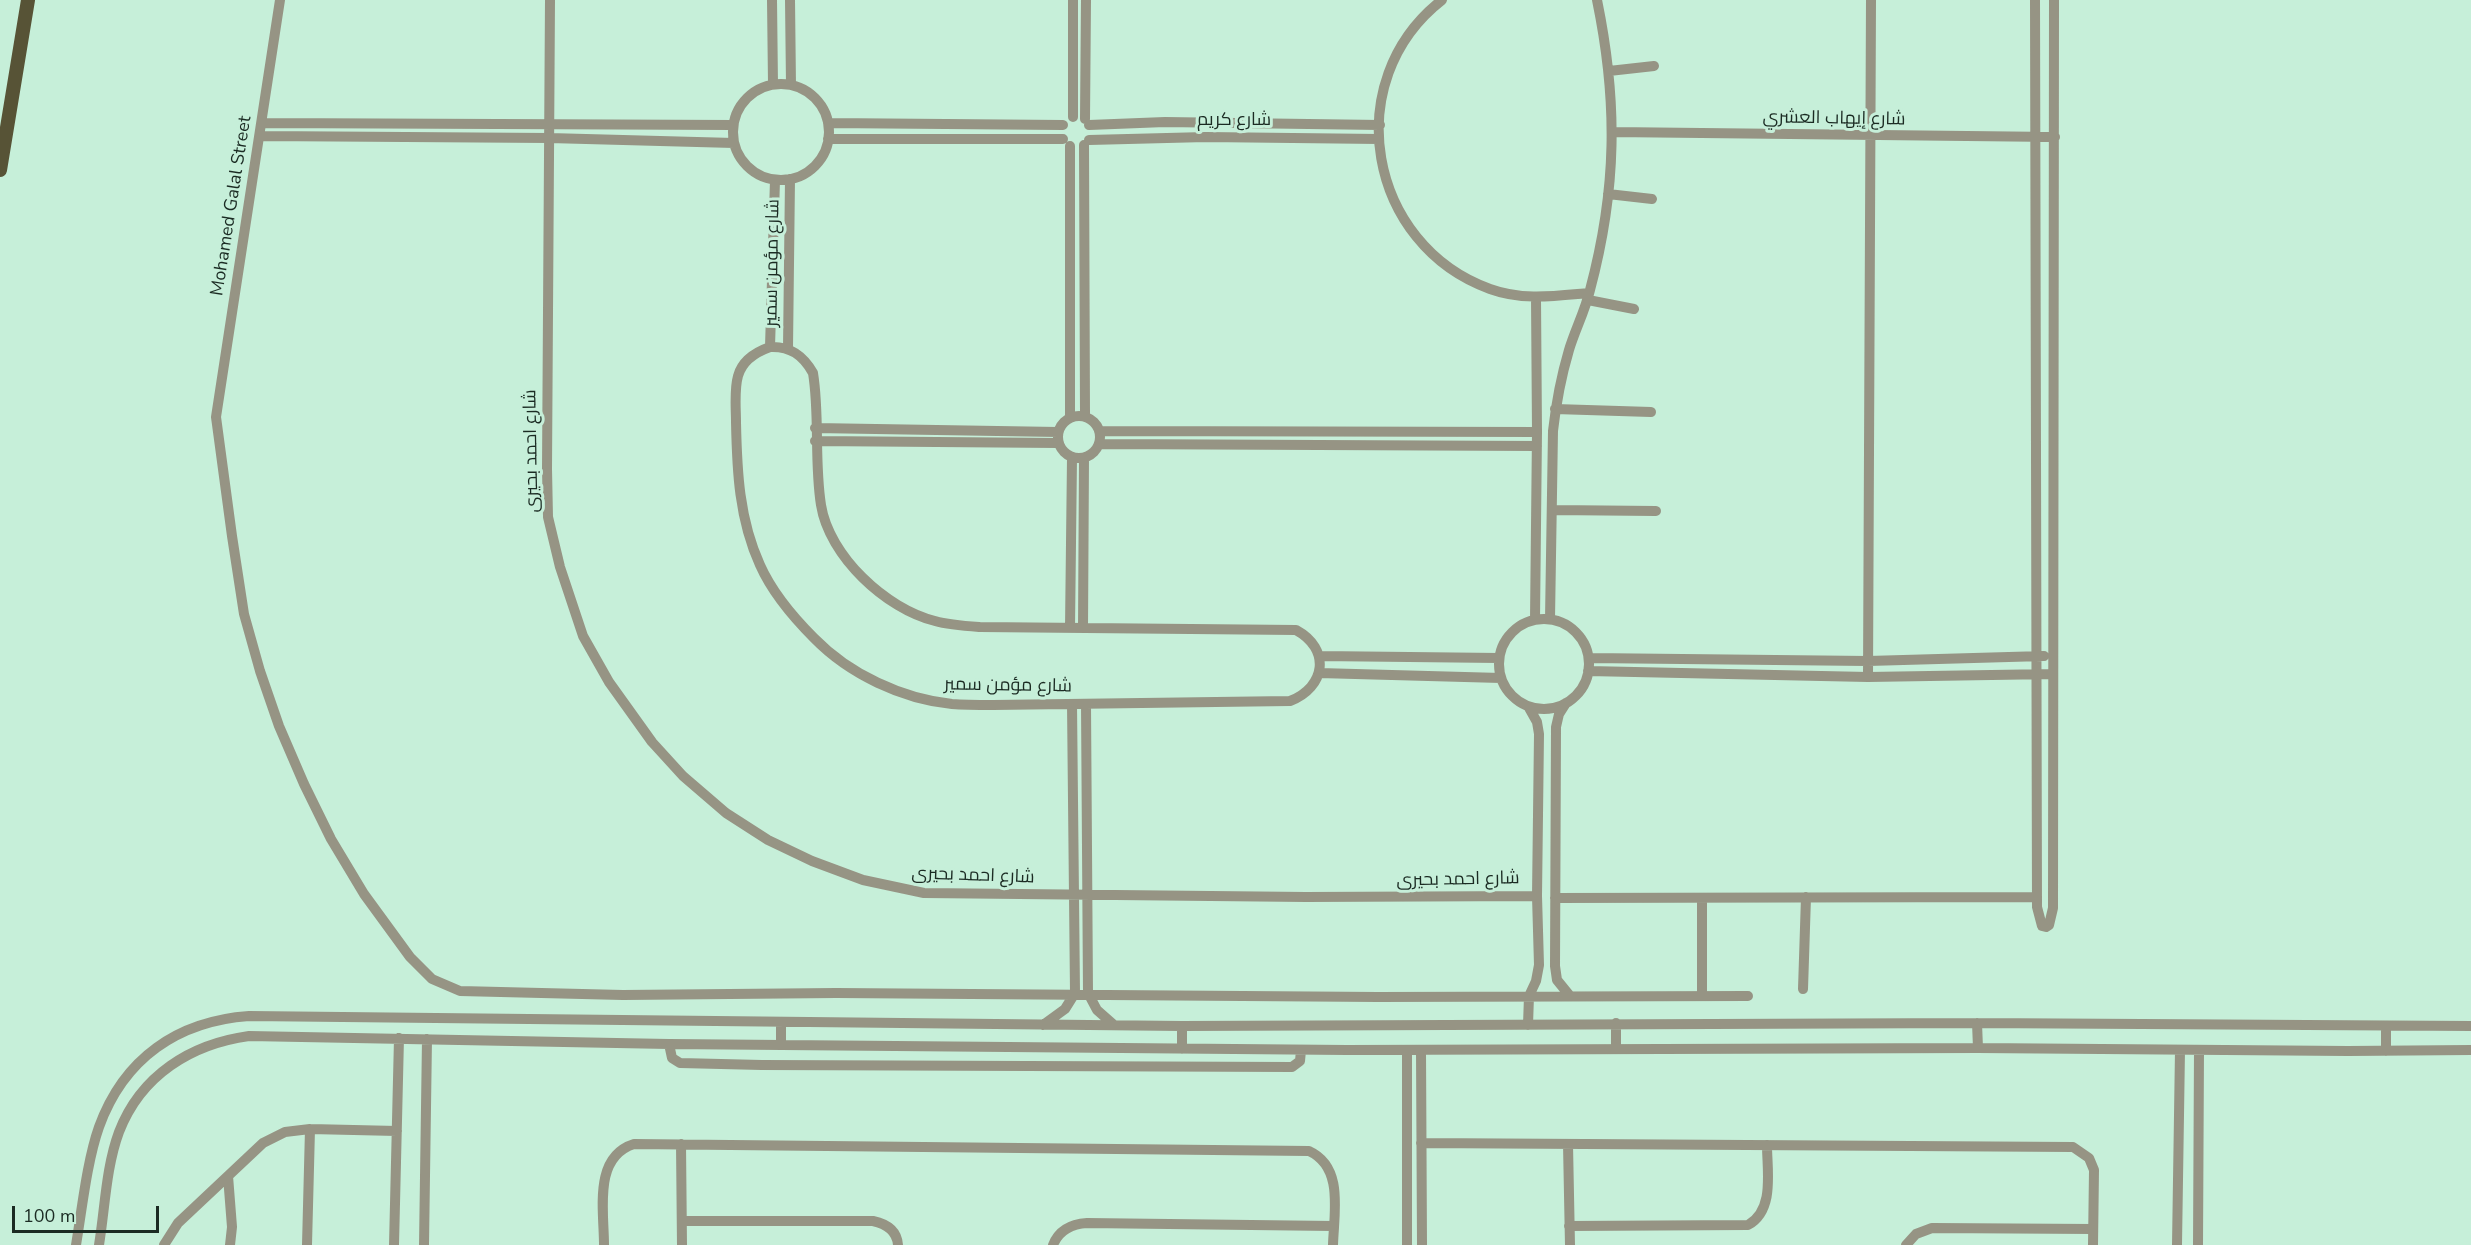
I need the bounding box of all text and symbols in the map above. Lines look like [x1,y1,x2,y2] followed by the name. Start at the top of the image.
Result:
[1762,107,1906,131] street label: شارع إيهاب العشري
[1197,110,1271,132] street label: شارع كريم
[207,115,257,297] street label: Mohamed Galal Street
[761,199,785,327] street label: شارع مؤمن سمير
[520,389,544,513] street label: شارع احمد بحيرى
[944,674,1072,698] street label: شارع مؤمن سمير
[911,863,1035,889] street label: شارع احمد بحيرى
[1396,868,1520,892] street label: شارع احمد بحيرى
[15,1194,162,1232] scale bar
[23,1204,75,1228] text: 100 m

